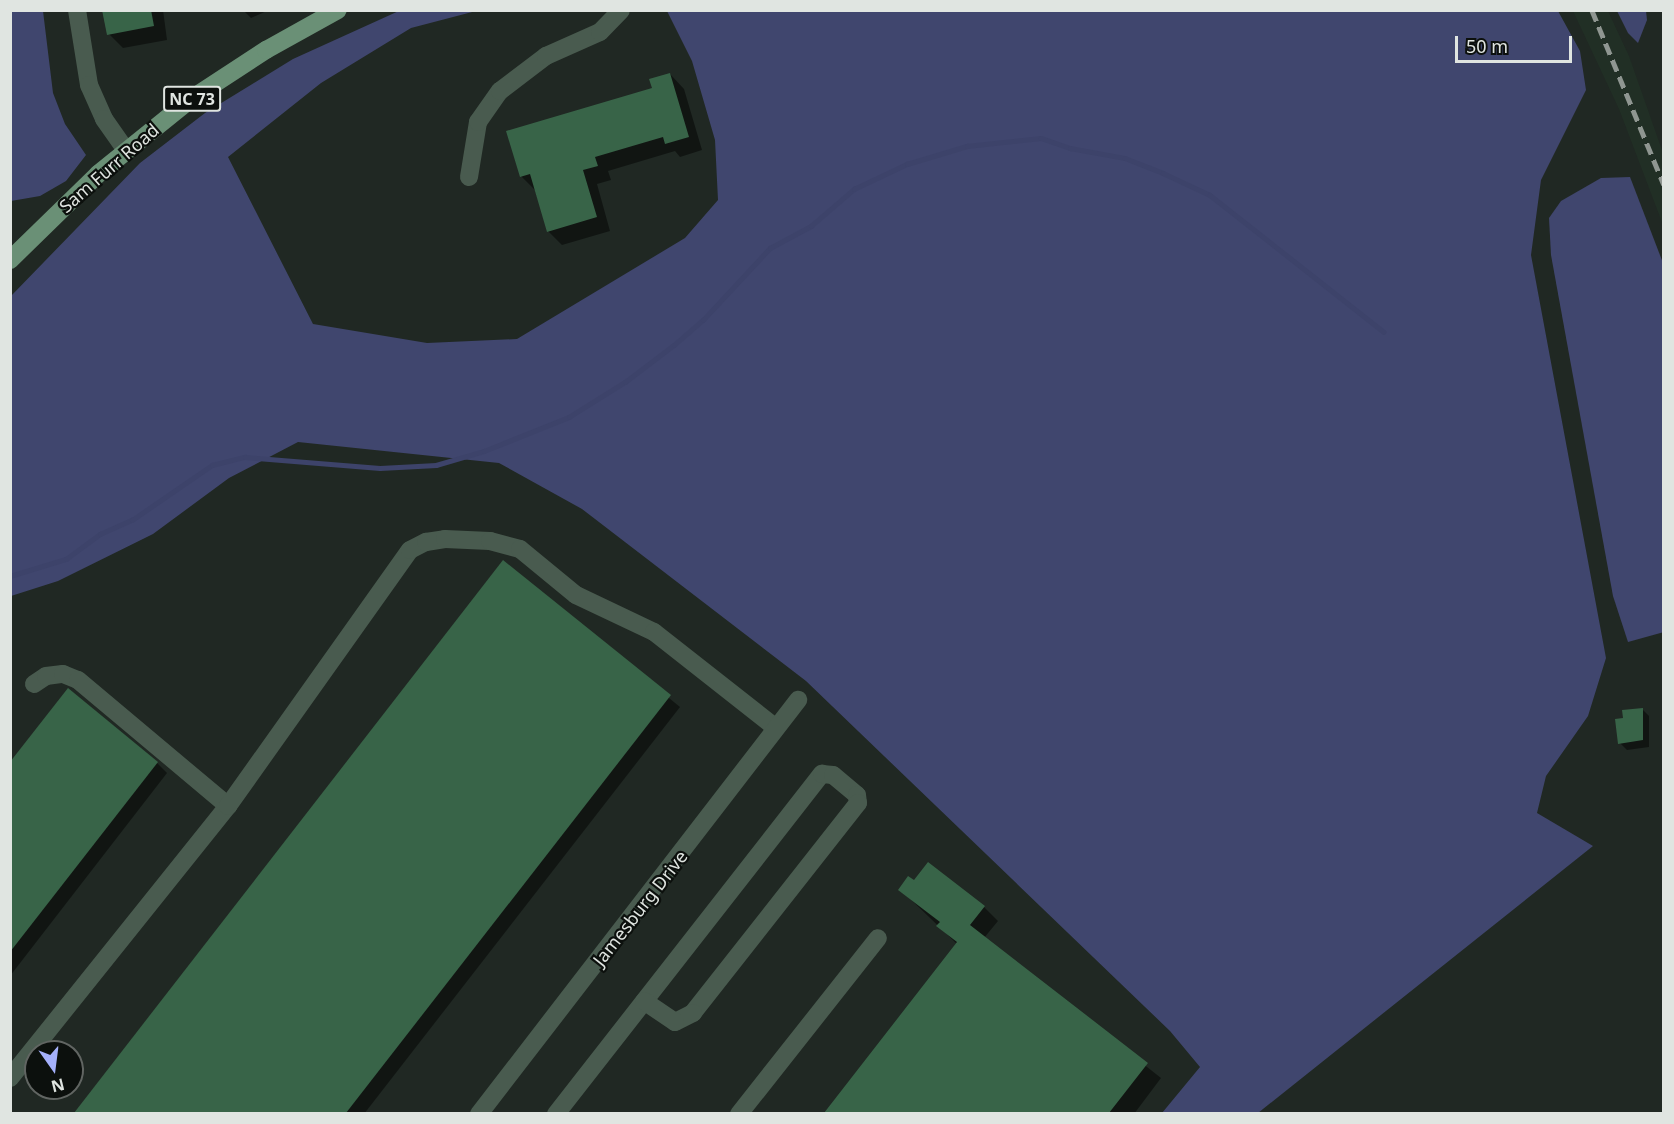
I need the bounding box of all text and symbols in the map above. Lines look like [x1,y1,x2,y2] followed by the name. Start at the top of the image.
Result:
[1458,24,1575,62] scale bar
[1466,34,1508,58] text: 50 m
[162,86,222,112] road number: NC 73
[55,119,163,217] street label: Sam Furr Road
[588,846,692,970] street label: Jamesburg Drive
[24,1040,84,1100] north arrow
[49,1073,67,1098] text: N

